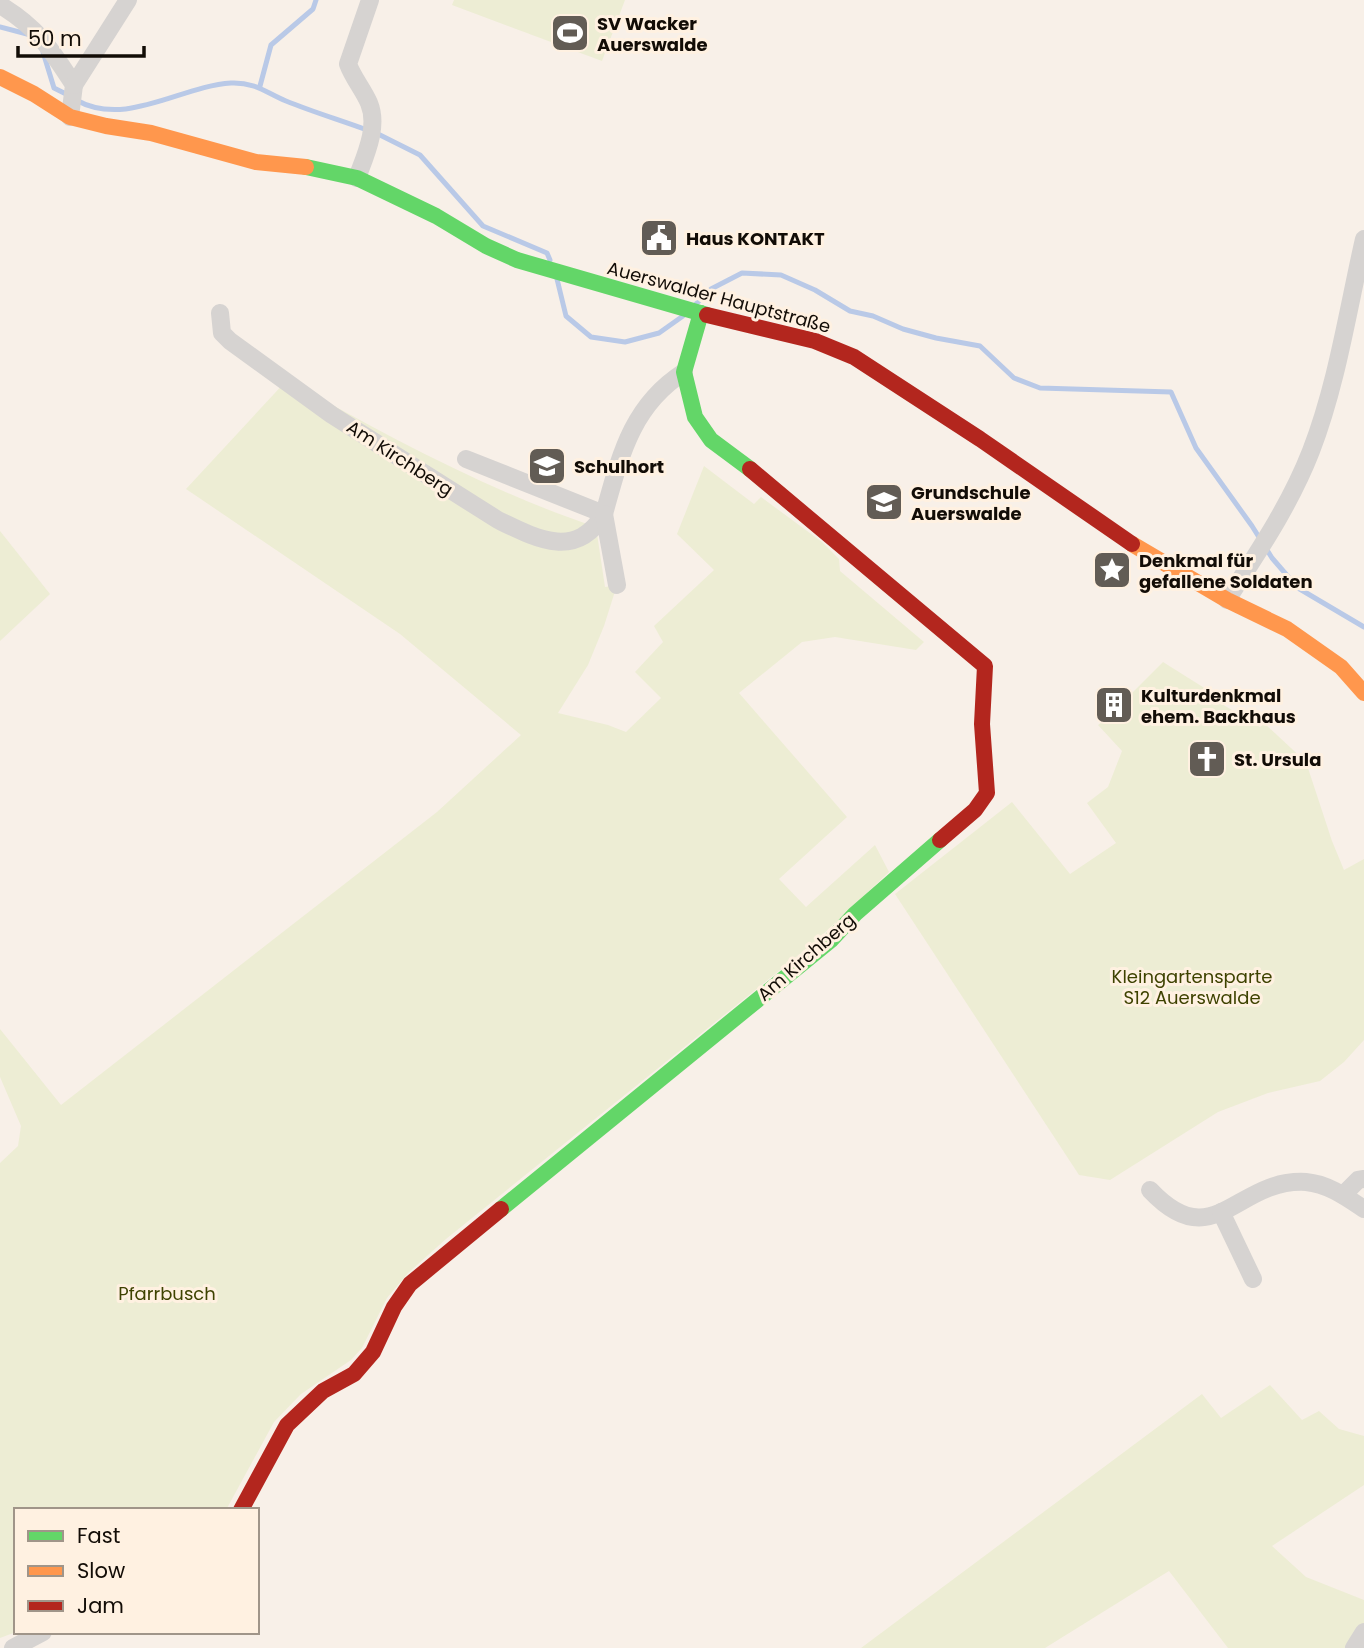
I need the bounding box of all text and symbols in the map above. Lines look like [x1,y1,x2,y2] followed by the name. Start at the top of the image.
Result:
[597,11,708,57] place label: SV Wacker Auerswalde
[549,12,591,54] sports icon: SV Wacker Auerswalde
[18,14,144,58] scale bar
[28,24,82,53] text: 50 m
[638,217,680,259] public building icon: Haus KONTAKT
[686,226,825,251] place label: Haus KONTAKT
[605,255,833,339] street label: Auerswalder Hauptstraße
[342,414,458,502] street label: Am Kirchberg
[526,445,568,487] school or university icon: Schulhort
[574,454,664,479] place label: Schulhort
[911,480,1031,526] place label: Grundschule Auerswalde
[863,481,905,523] school or university icon: Grundschule Auerswalde
[1139,548,1313,594] place label: Denkmal für gefallene Soldaten
[1091,549,1133,591] place icon: Denkmal für gefallene Soldaten
[1141,683,1296,729] place label: Kulturdenkmal ehem. Backhaus
[1093,684,1135,726] building icon: Kulturdenkmal ehem. Backhaus
[1186,738,1228,780] church icon: St. Ursula
[1234,747,1321,772] place label: St. Ursula
[752,908,860,1006] street label: Am Kirchberg
[1112,964,1272,1010] park label: Kleingartensparte S12 Auerswalde
[118,1281,216,1306] park label: Pfarrbusch
[14,1508,259,1634] legend
[77,1521,120,1550] text: Fast
[77,1556,125,1585] text: Slow
[77,1591,124,1620] text: Jam

